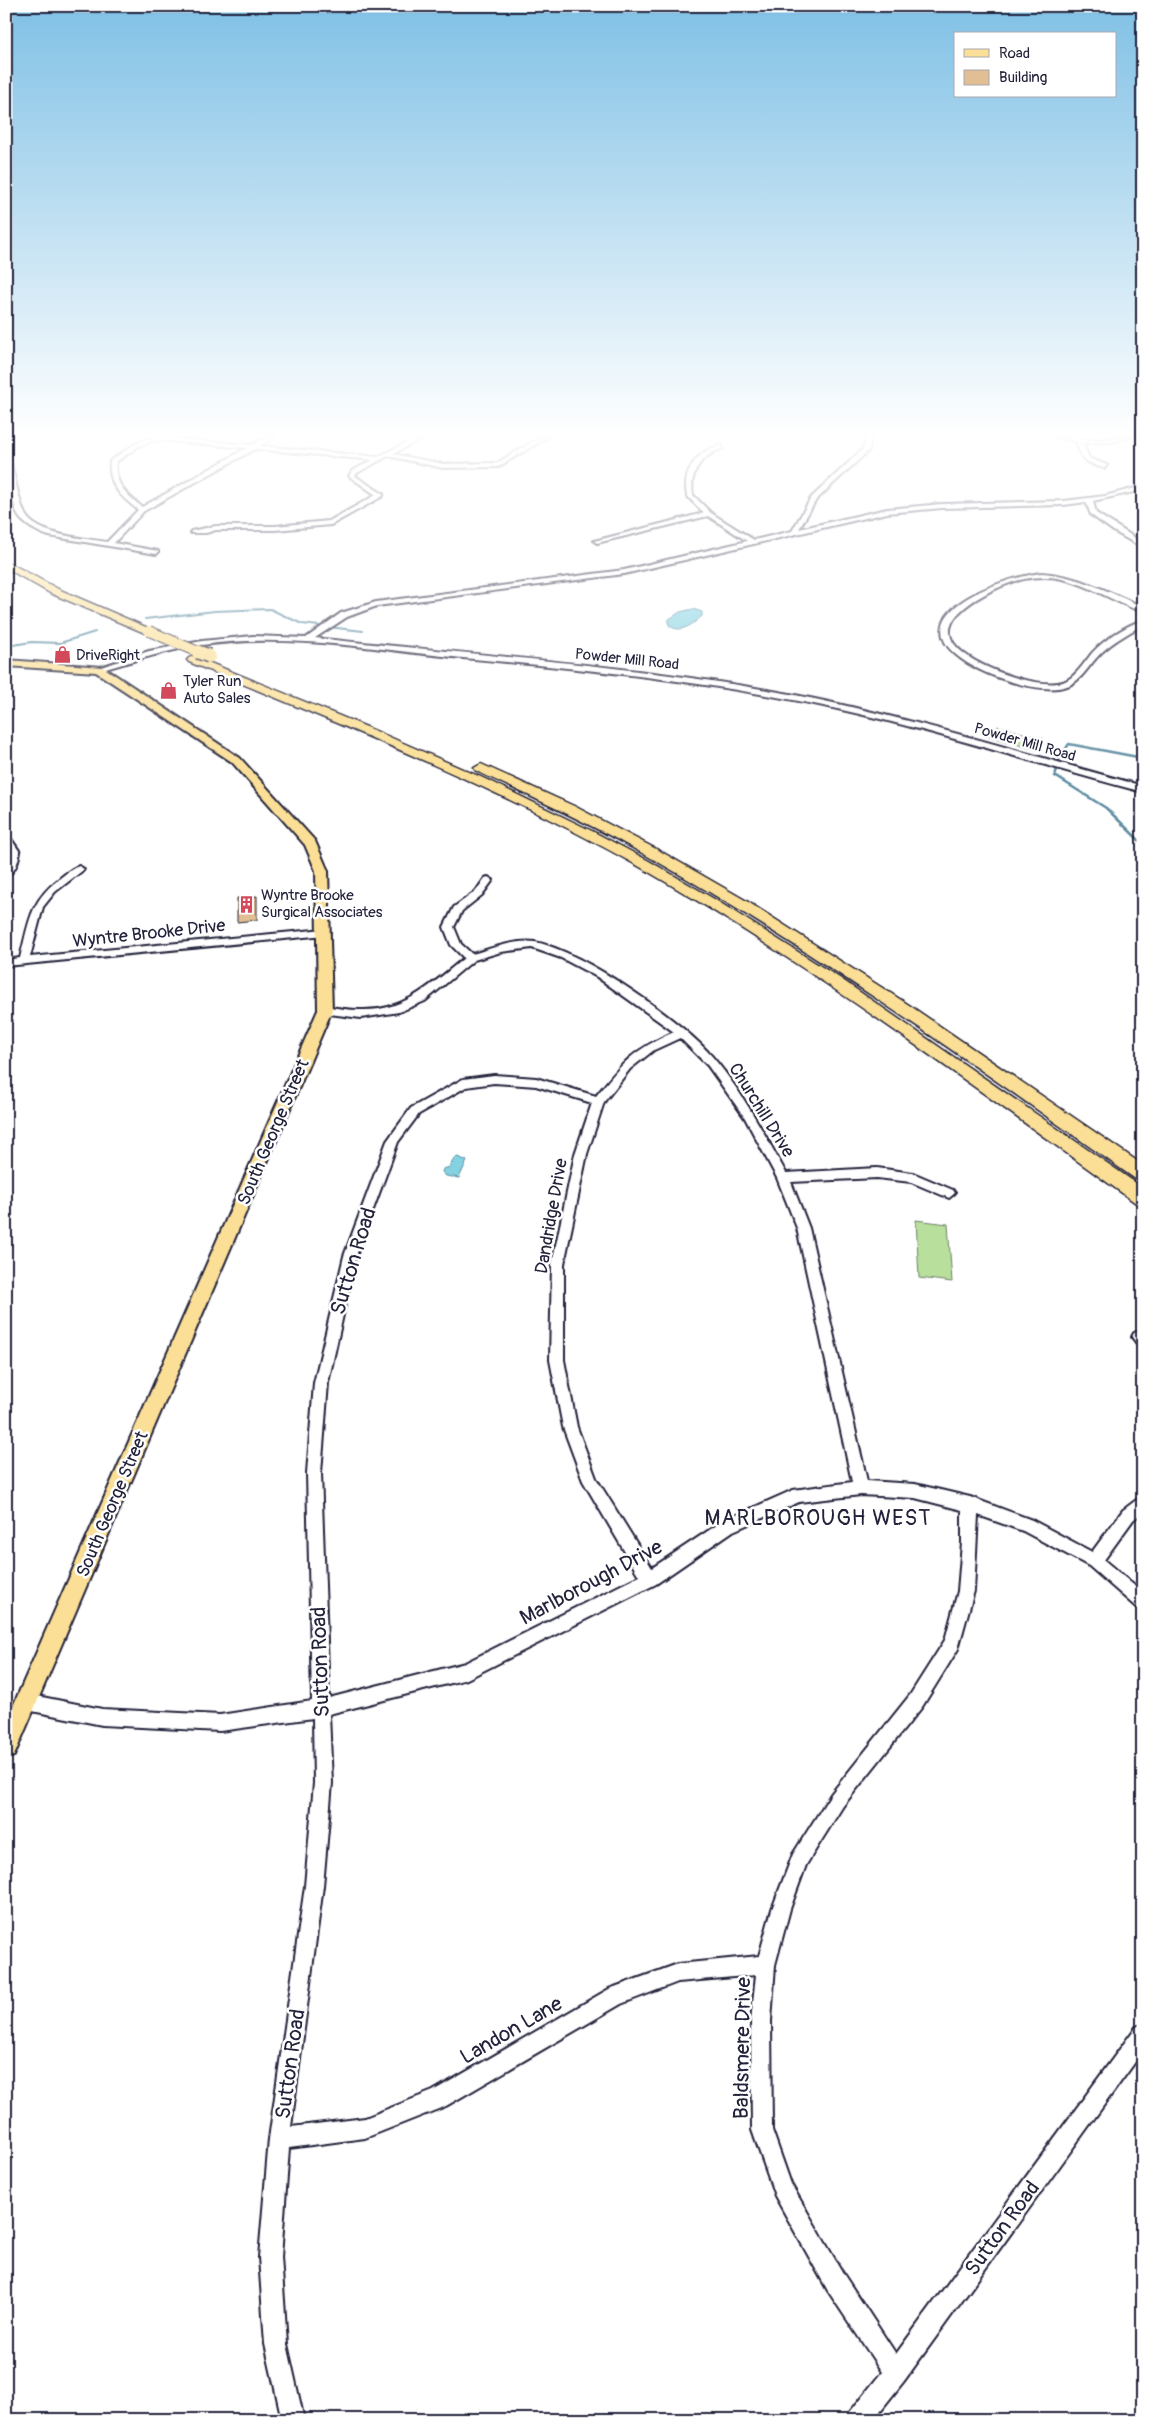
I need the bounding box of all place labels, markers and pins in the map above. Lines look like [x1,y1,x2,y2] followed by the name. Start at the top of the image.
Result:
[52,645,72,665] shop icon: DriveRight
[76,646,141,665] place label: DriveRight
[183,672,251,708] place label: Tyler Run Auto Sales
[159,680,179,700] shop icon: Tyler Run Auto Sales
[261,886,383,922] place label: Wyntre Brooke Surgical Associates
[237,894,257,914] building icon: Wyntre Brooke Surgical Associates

